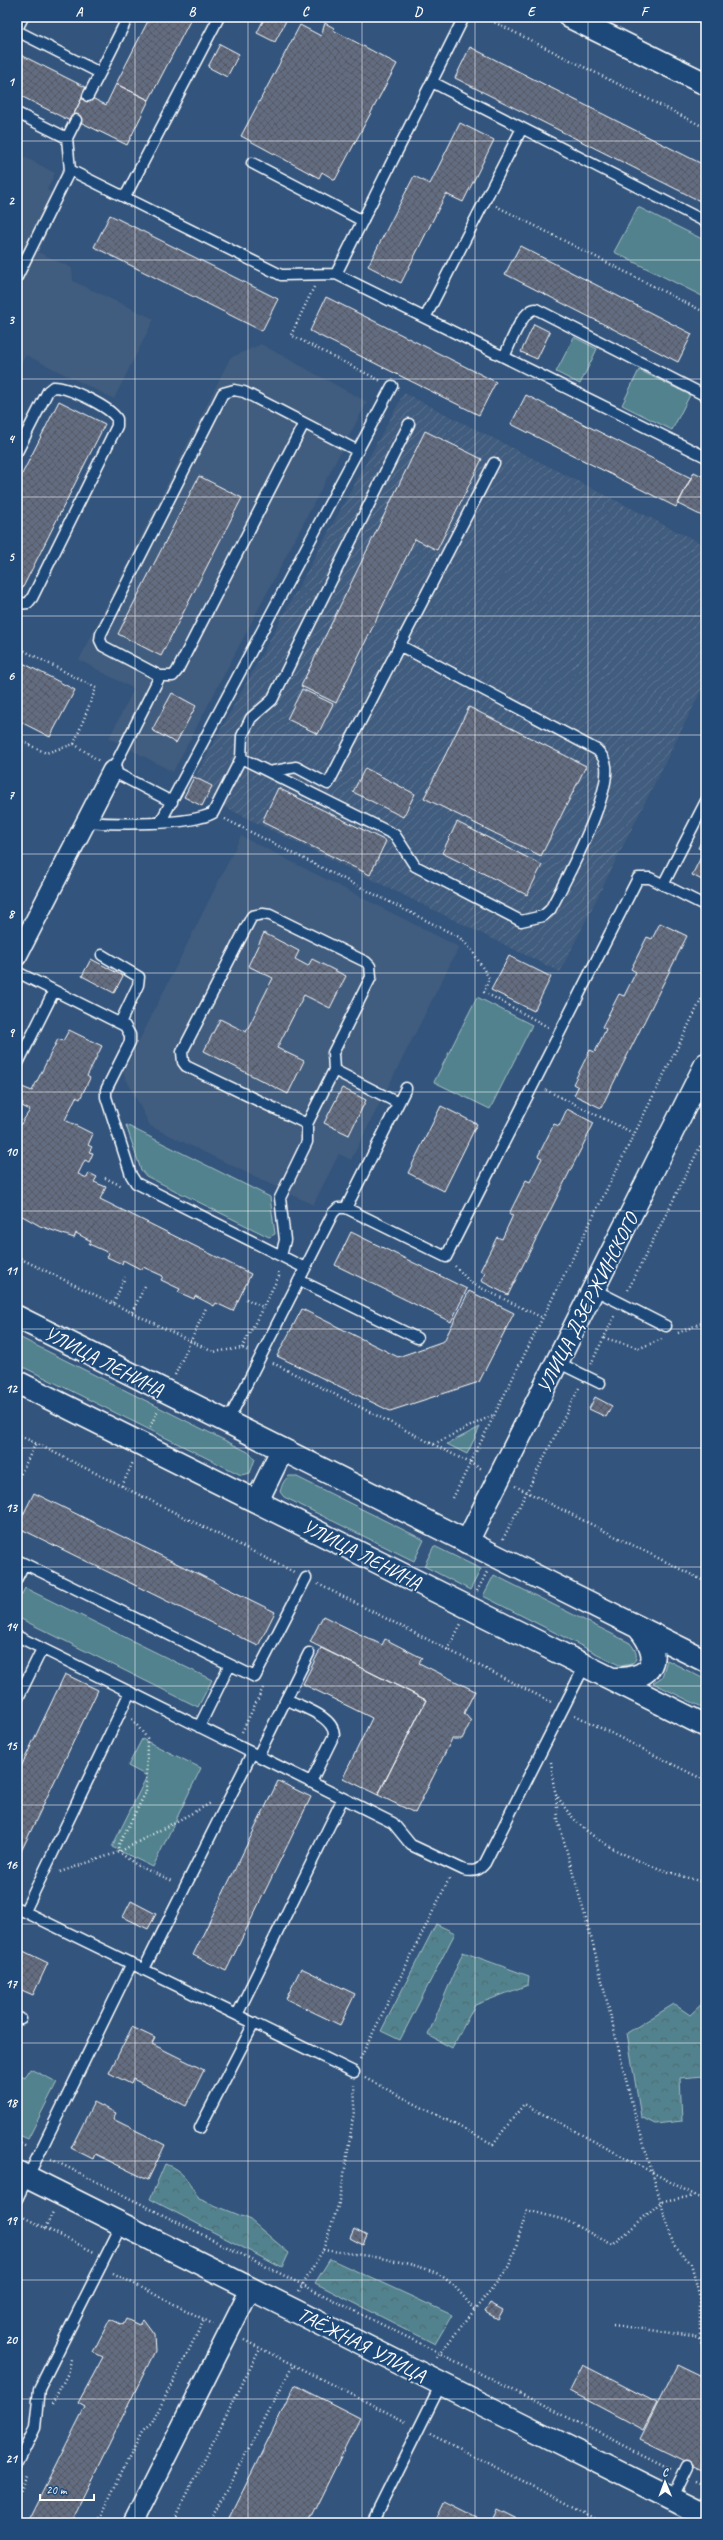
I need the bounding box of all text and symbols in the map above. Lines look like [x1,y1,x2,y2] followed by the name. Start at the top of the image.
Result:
[76,4,84,20] text: A
[189,4,197,20] text: B
[302,4,310,20] text: C
[414,4,423,20] text: D
[528,4,537,20] text: E
[641,4,650,20] text: F
[8,74,16,90] text: 1
[8,193,15,209] text: 2
[8,312,15,328] text: 3
[8,431,16,447] text: 4
[8,549,15,565] text: 5
[8,668,15,684] text: 6
[8,787,15,803] text: 7
[8,906,16,922] text: 8
[8,1025,15,1041] text: 9
[5,1144,18,1160] text: 10
[531,1207,645,1397] street label: УЛИЦА ДЗЕРЖИНСКОГО
[5,1263,19,1279] text: 11
[40,1321,168,1403] street label: УЛИЦА ЛЕНИНА
[5,1381,18,1397] text: 12
[5,1500,18,1516] text: 13
[298,1514,426,1596] street label: УЛИЦА ЛЕНИНА
[5,1619,19,1635] text: 14
[5,1738,18,1754] text: 15
[5,1857,18,1873] text: 16
[5,1976,18,1992] text: 17
[5,2095,19,2111] text: 18
[5,2213,18,2229] text: 19
[293,2301,431,2388] street label: ТАЁЖНАЯ УЛИЦА
[5,2332,18,2348] text: 20
[5,2451,19,2467] text: 21
[645,2462,685,2502] north arrow
[662,2465,669,2479] text: С
[40,2476,94,2502] scale bar
[46,2482,68,2498] text: 20 m

